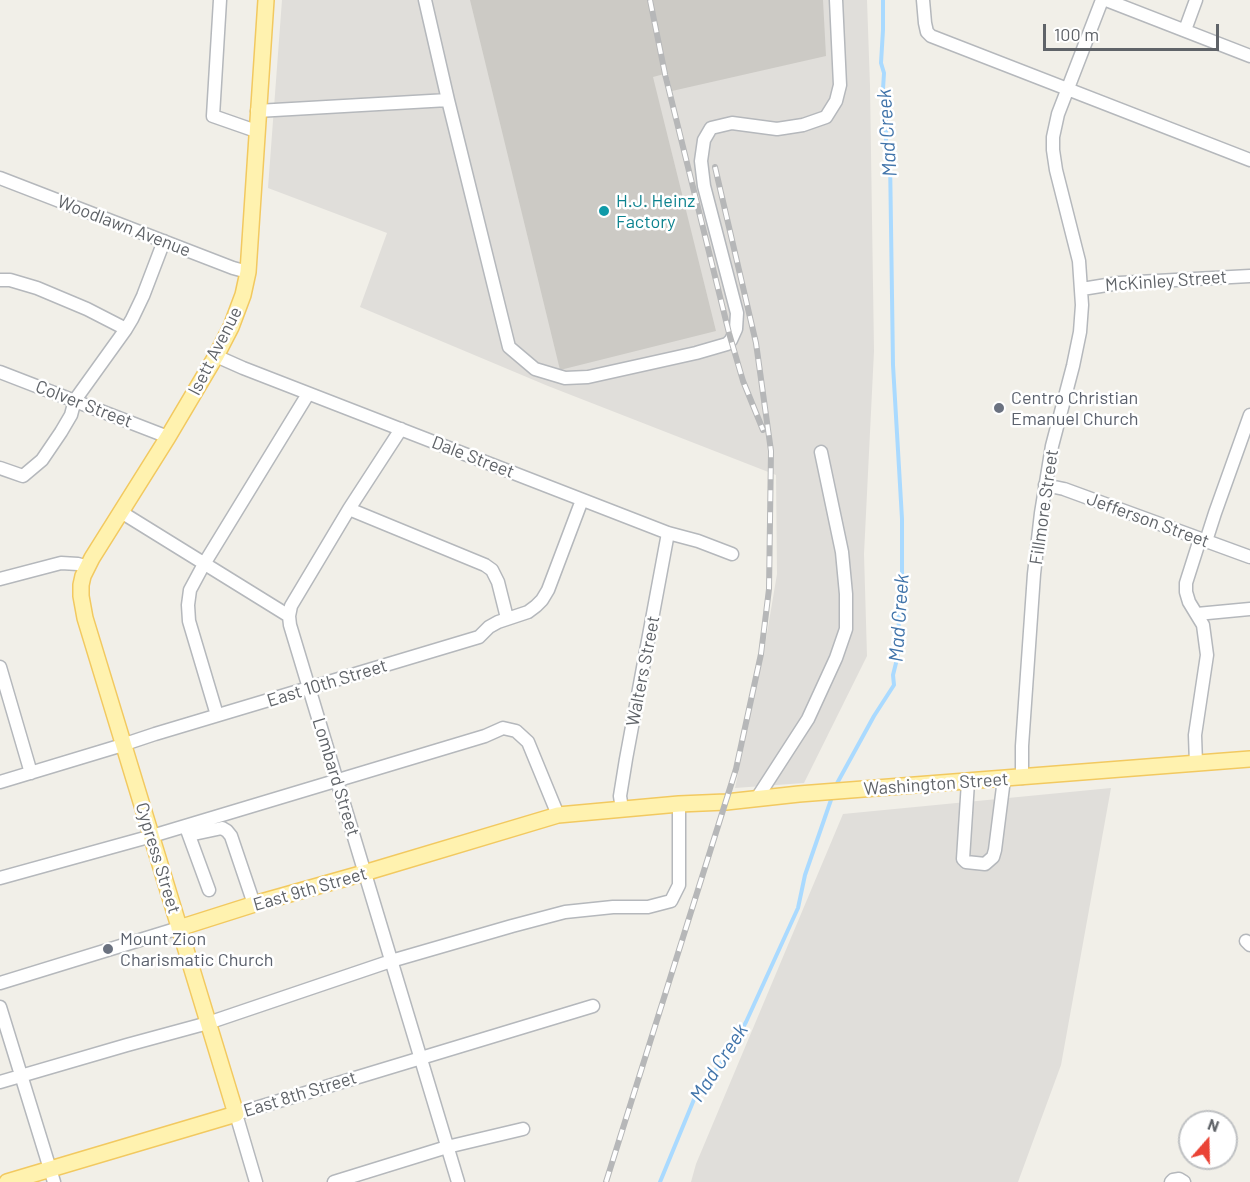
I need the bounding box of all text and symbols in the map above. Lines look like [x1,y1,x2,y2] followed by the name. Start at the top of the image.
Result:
[1046,12,1222,50] scale bar
[1054,23,1099,45] text: 100 m
[872,88,902,178] water label: Mad Creek
[616,190,695,232] place label: H.J. Heinz Factory
[54,191,194,261] street label: Woodlawn Avenue
[597,204,611,218] marker: H.J. Heinz Factory
[1104,266,1228,296] street label: McKinley Street
[183,303,247,399] street label: Isett Avenue
[33,376,135,432] street label: Colver Street
[1011,387,1138,430] place label: Centro Christian Emanuel Church
[992,401,1006,415] marker: Centro Christian Emanuel Church
[429,431,517,483] street label: Dale Street
[1025,448,1063,566] street label: Fillmore Street
[1084,488,1212,552] street label: Jefferson Street
[884,573,914,663] water label: Mad Creek
[622,614,664,728] street label: Walters Street
[264,654,390,712] street label: East 10th Street
[308,715,364,839] street label: Lombard Street
[863,768,1009,800] street label: Washington Street
[131,800,185,916] street label: Cypress Street
[251,862,369,916] street label: East 9th Street
[120,928,274,970] place label: Mount Zion Charismatic Church
[101,942,115,956] marker: Mount Zion Charismatic Church
[685,1020,753,1106] water label: Mad Creek
[241,1067,359,1121] street label: East 8th Street
[1178,1110,1238,1170] north arrow
[1205,1114,1222,1135] text: N

